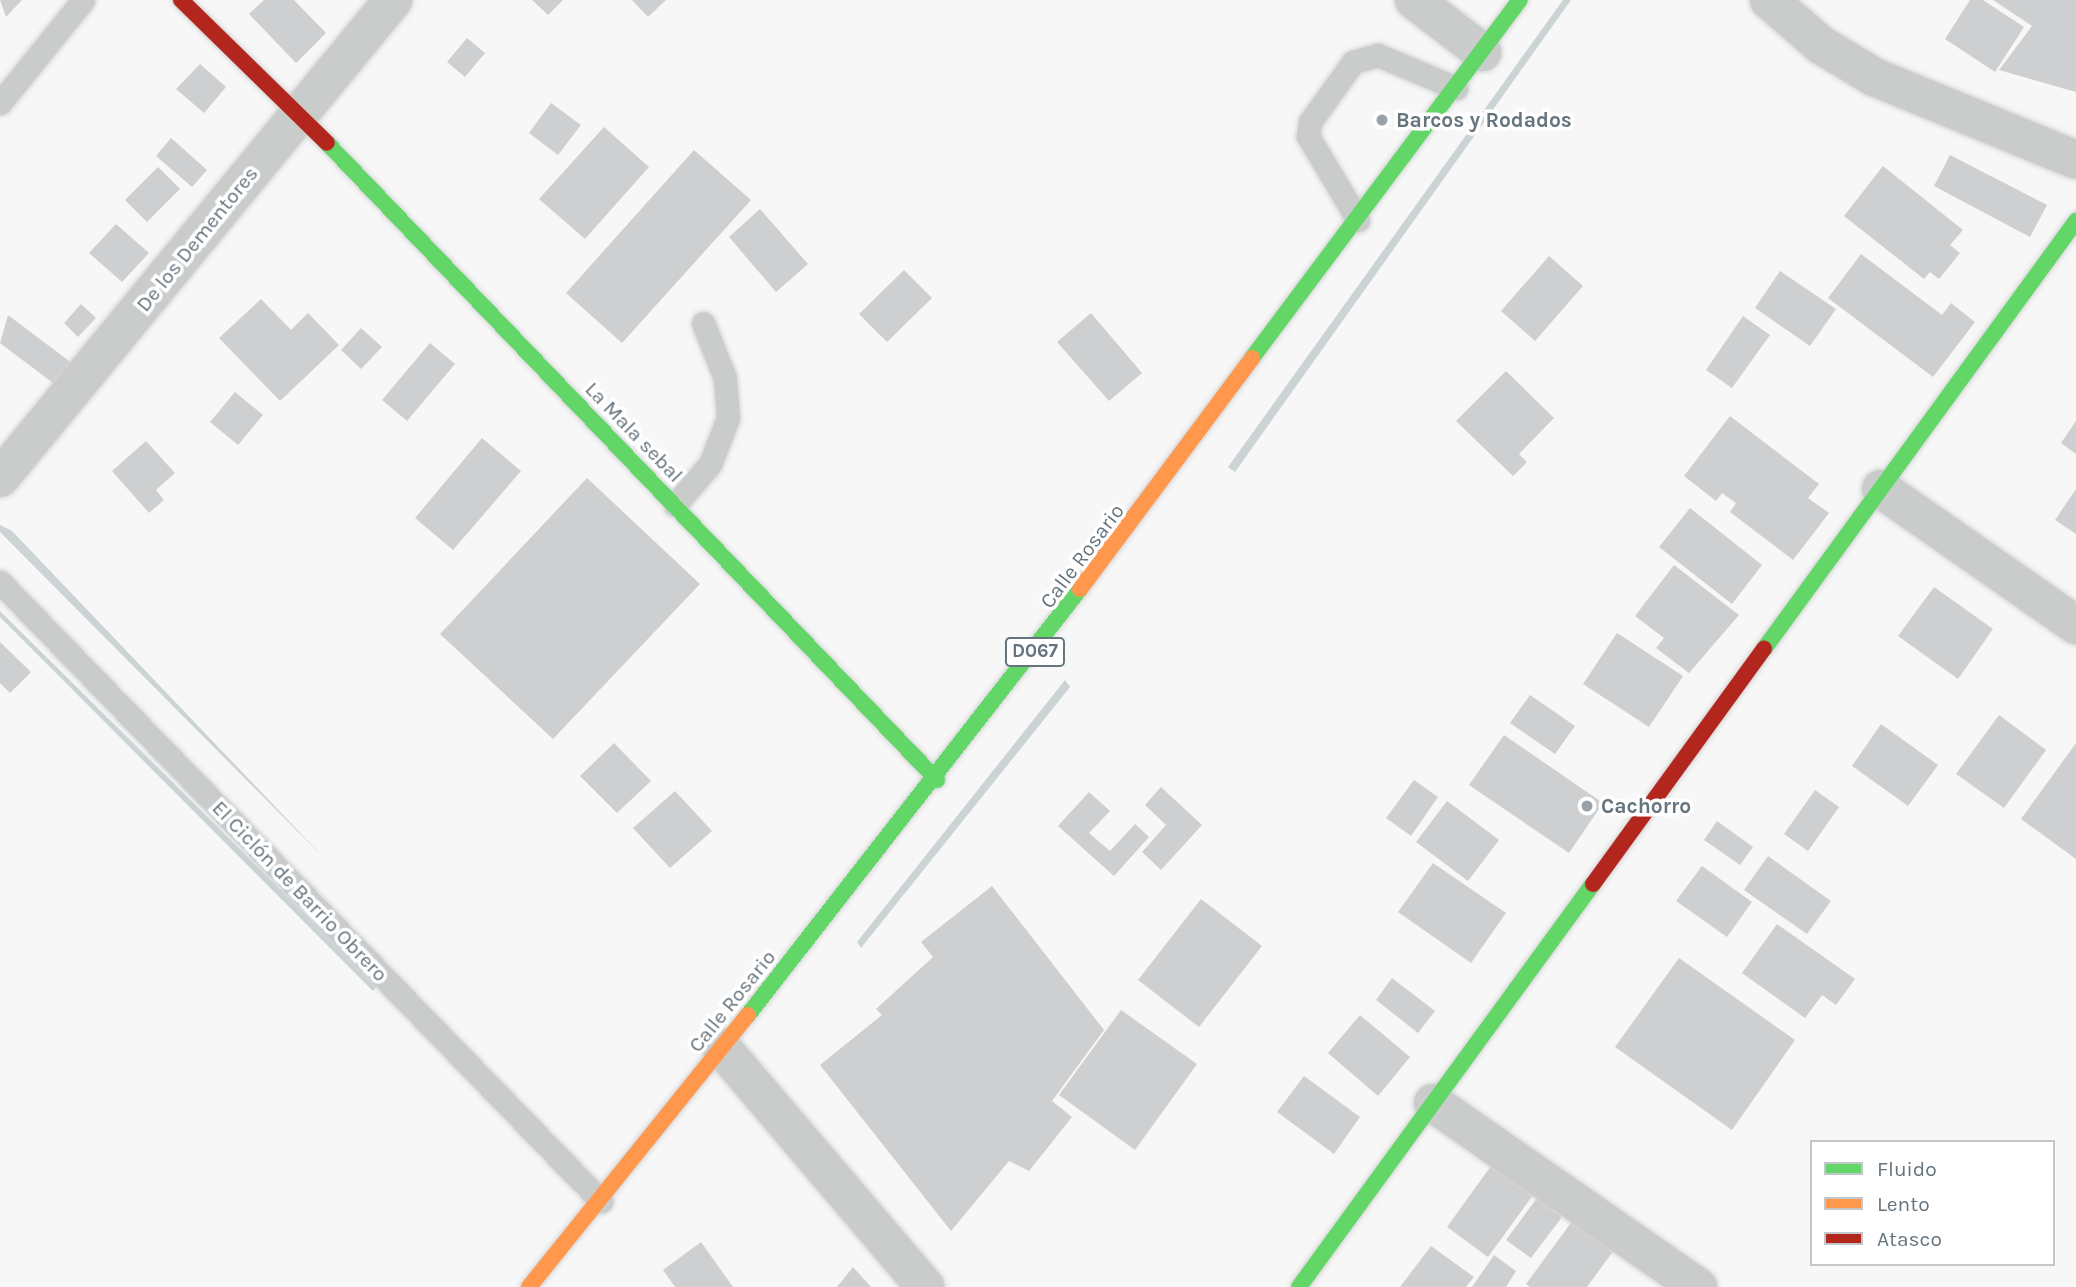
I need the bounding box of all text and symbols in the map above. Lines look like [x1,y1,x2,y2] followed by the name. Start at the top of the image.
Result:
[1396,107,1572,133] place label: Barcos y Rodados
[1374,112,1390,128] marker: Barcos y Rodados
[131,161,263,317] street label: De los Dementores
[580,377,688,487] street label: La Mala sebal
[1035,499,1129,613] street label: Calle Rosario
[1004,636,1066,667] road number: D067
[1601,793,1691,819] place label: Cachorro
[207,795,393,987] street label: El Ciclón de Barrio Obrero
[1579,798,1595,814] marker: Cachorro
[683,945,781,1057] street label: Calle Rosario
[1810,1140,2055,1266] legend
[1877,1157,1937,1181] text: Fluido
[1877,1192,1930,1216] text: Lento
[1877,1227,1942,1251] text: Atasco

